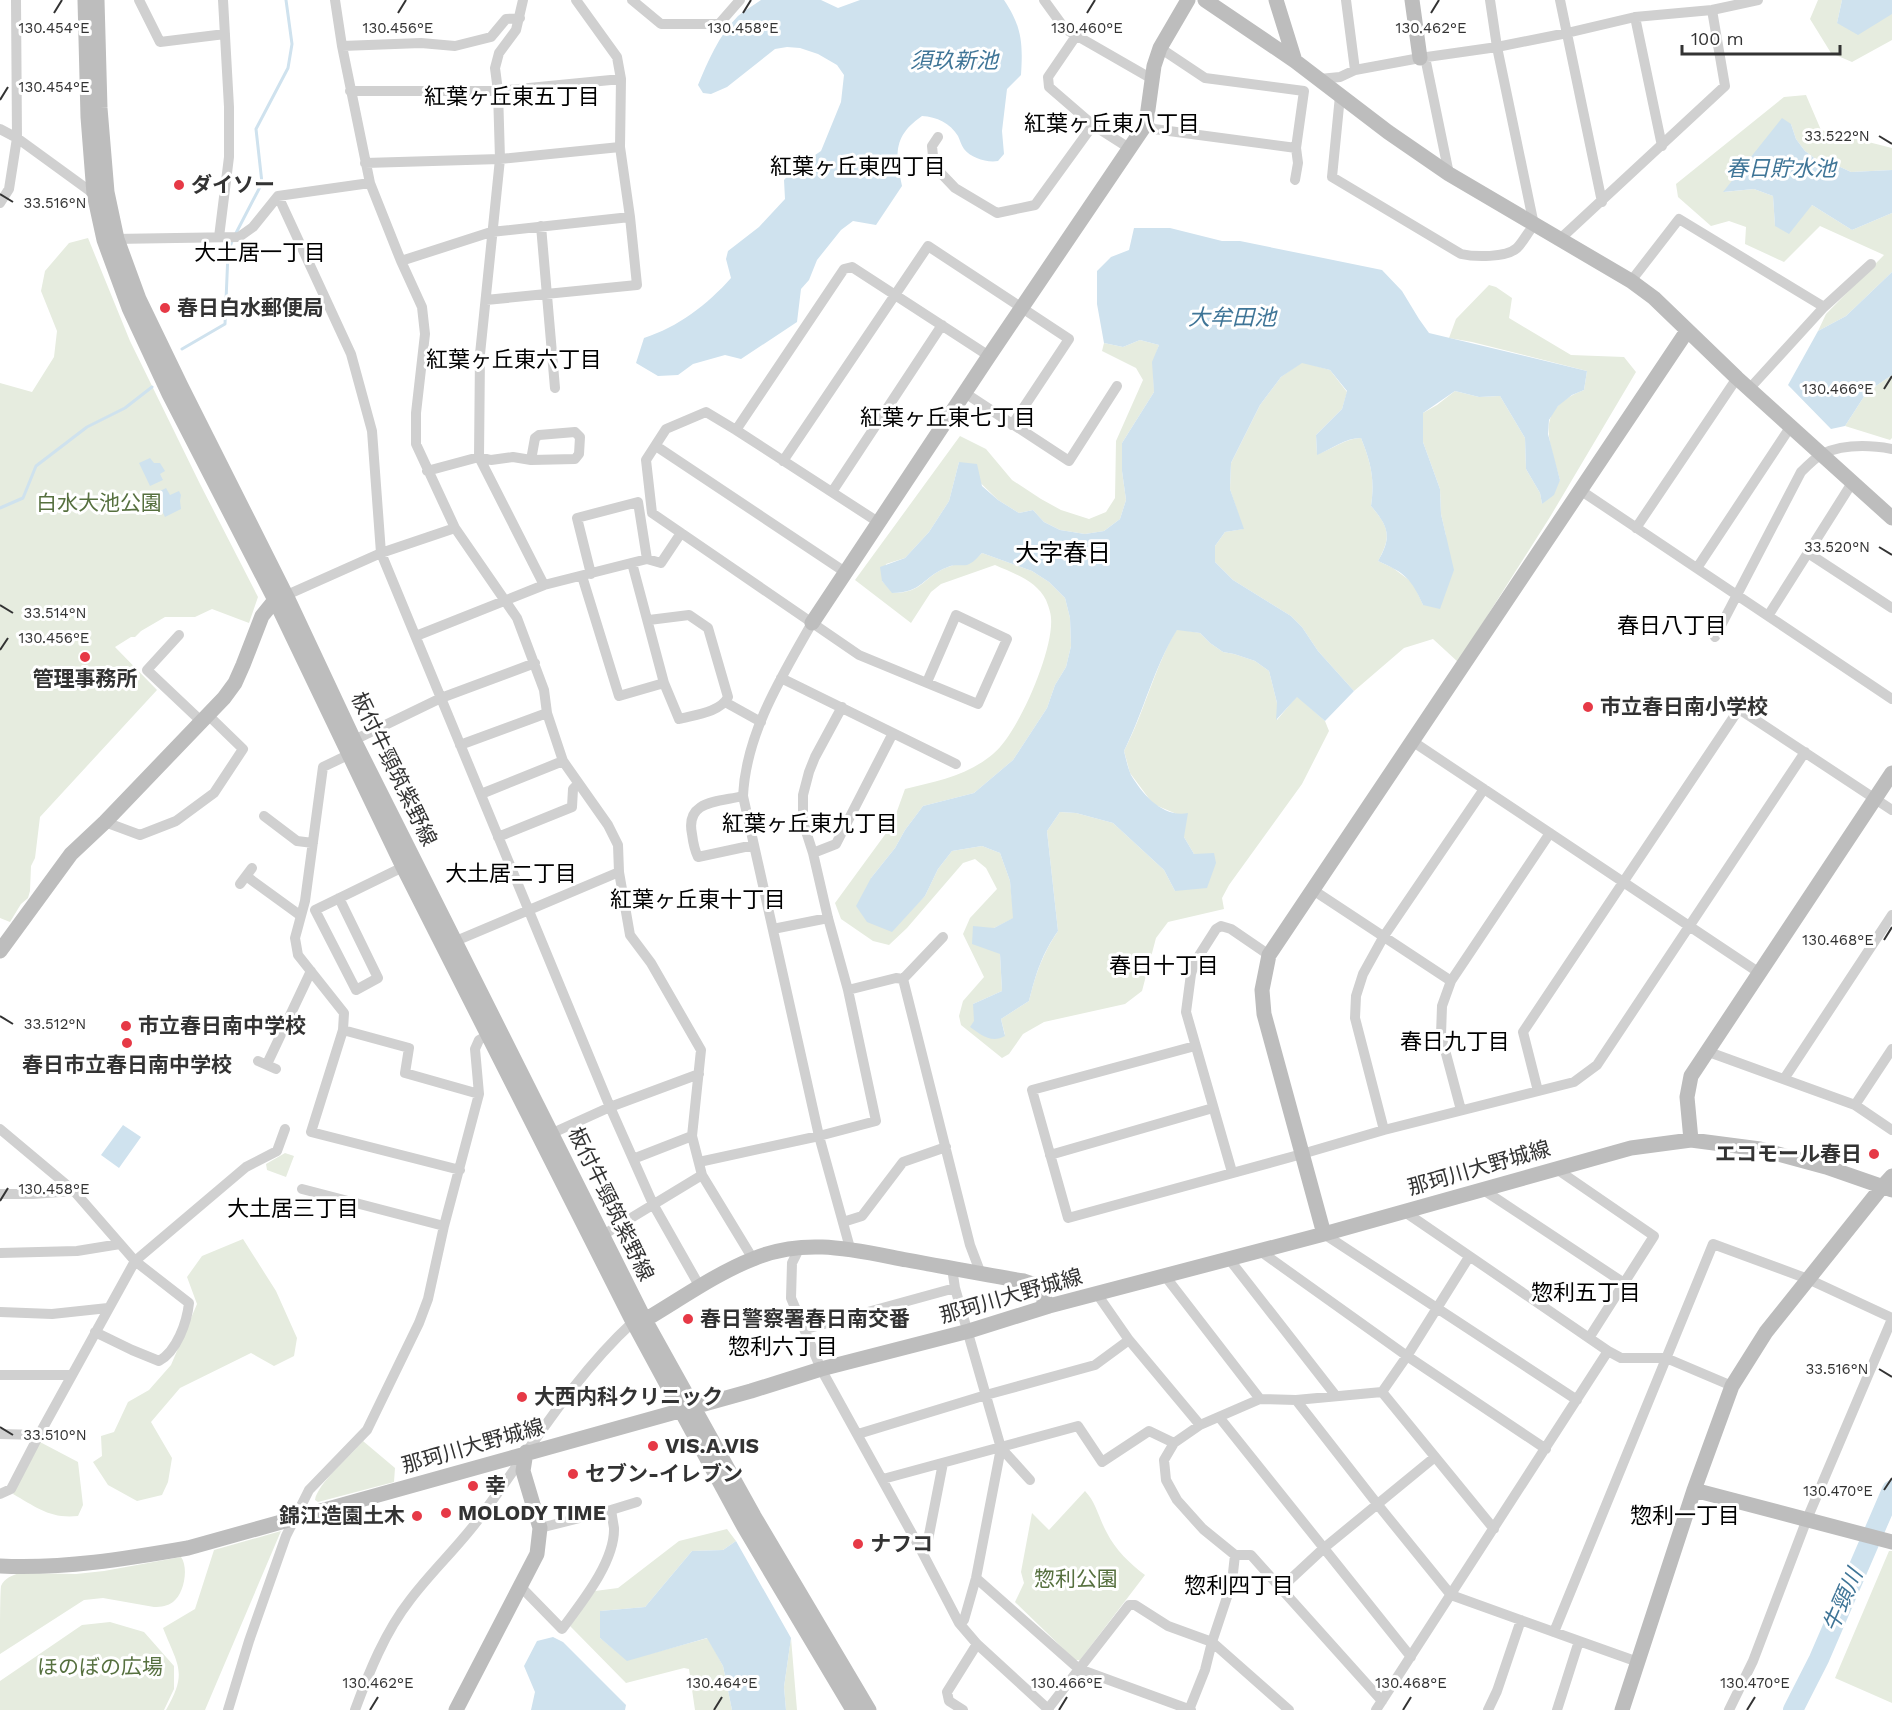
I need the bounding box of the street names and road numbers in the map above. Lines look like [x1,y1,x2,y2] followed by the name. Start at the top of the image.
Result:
[346,688,443,850] street label: 板付牛頸筑紫野線
[563,1123,660,1285] street label: 板付牛頸筑紫野線
[1405,1135,1553,1200] street label: 那珂川大野城線
[937,1263,1085,1328] street label: 那珂川大野城線
[399,1413,547,1478] street label: 那珂川大野城線

